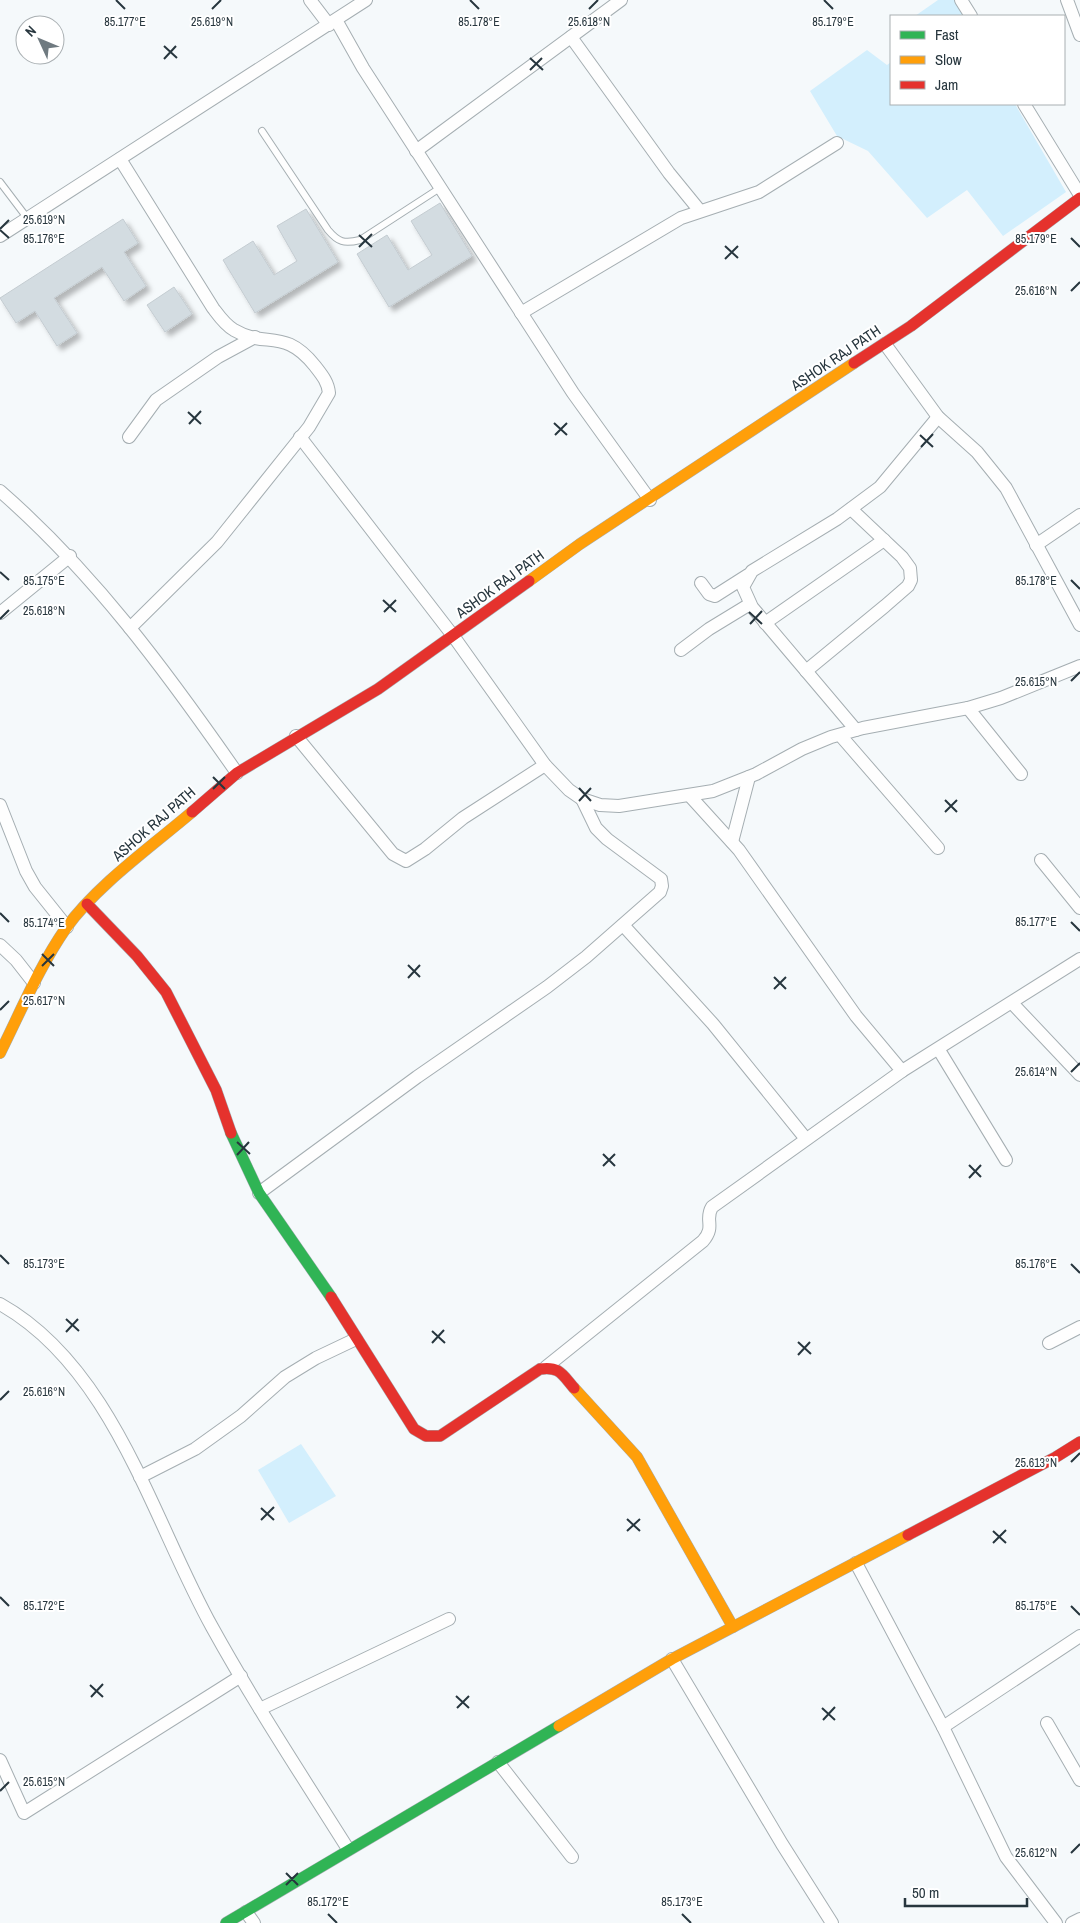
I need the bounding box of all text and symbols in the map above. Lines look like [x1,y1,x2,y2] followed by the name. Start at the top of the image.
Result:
[104,14,146,30] text: 85.177°E
[191,14,233,30] text: 25.619°N
[458,14,500,30] text: 85.178°E
[568,14,610,30] text: 25.618°N
[812,14,854,30] text: 85.179°E
[15,15,65,65] north arrow
[890,15,1065,105] legend
[21,22,40,40] text: N
[935,24,959,45] text: Fast
[935,49,962,70] text: Slow
[935,74,958,95] text: Jam
[23,212,65,228] text: 25.619°N
[23,231,65,247] text: 85.176°E
[1015,231,1057,247] text: 85.179°E
[1015,283,1057,299] text: 25.616°N
[786,320,885,396] street label: ASHOK RAJ PATH
[451,544,548,623] street label: ASHOK RAJ PATH
[23,573,65,589] text: 85.175°E
[1015,573,1057,589] text: 85.178°E
[23,603,65,619] text: 25.618°N
[1015,674,1057,690] text: 25.615°N
[107,782,200,866] street label: ASHOK RAJ PATH
[1015,914,1057,930] text: 85.177°E
[23,915,65,931] text: 85.174°E
[23,993,65,1009] text: 25.617°N
[1015,1064,1057,1080] text: 25.614°N
[23,1256,65,1272] text: 85.173°E
[1015,1256,1057,1272] text: 85.176°E
[23,1384,65,1400] text: 25.616°N
[1015,1455,1057,1471] text: 25.613°N
[23,1598,65,1614] text: 85.172°E
[1015,1598,1057,1614] text: 85.175°E
[23,1774,65,1790] text: 25.615°N
[1015,1845,1057,1861] text: 25.612°N
[905,1876,1028,1908] scale bar
[912,1882,939,1903] text: 50 m
[307,1894,349,1910] text: 85.172°E
[661,1894,703,1910] text: 85.173°E

